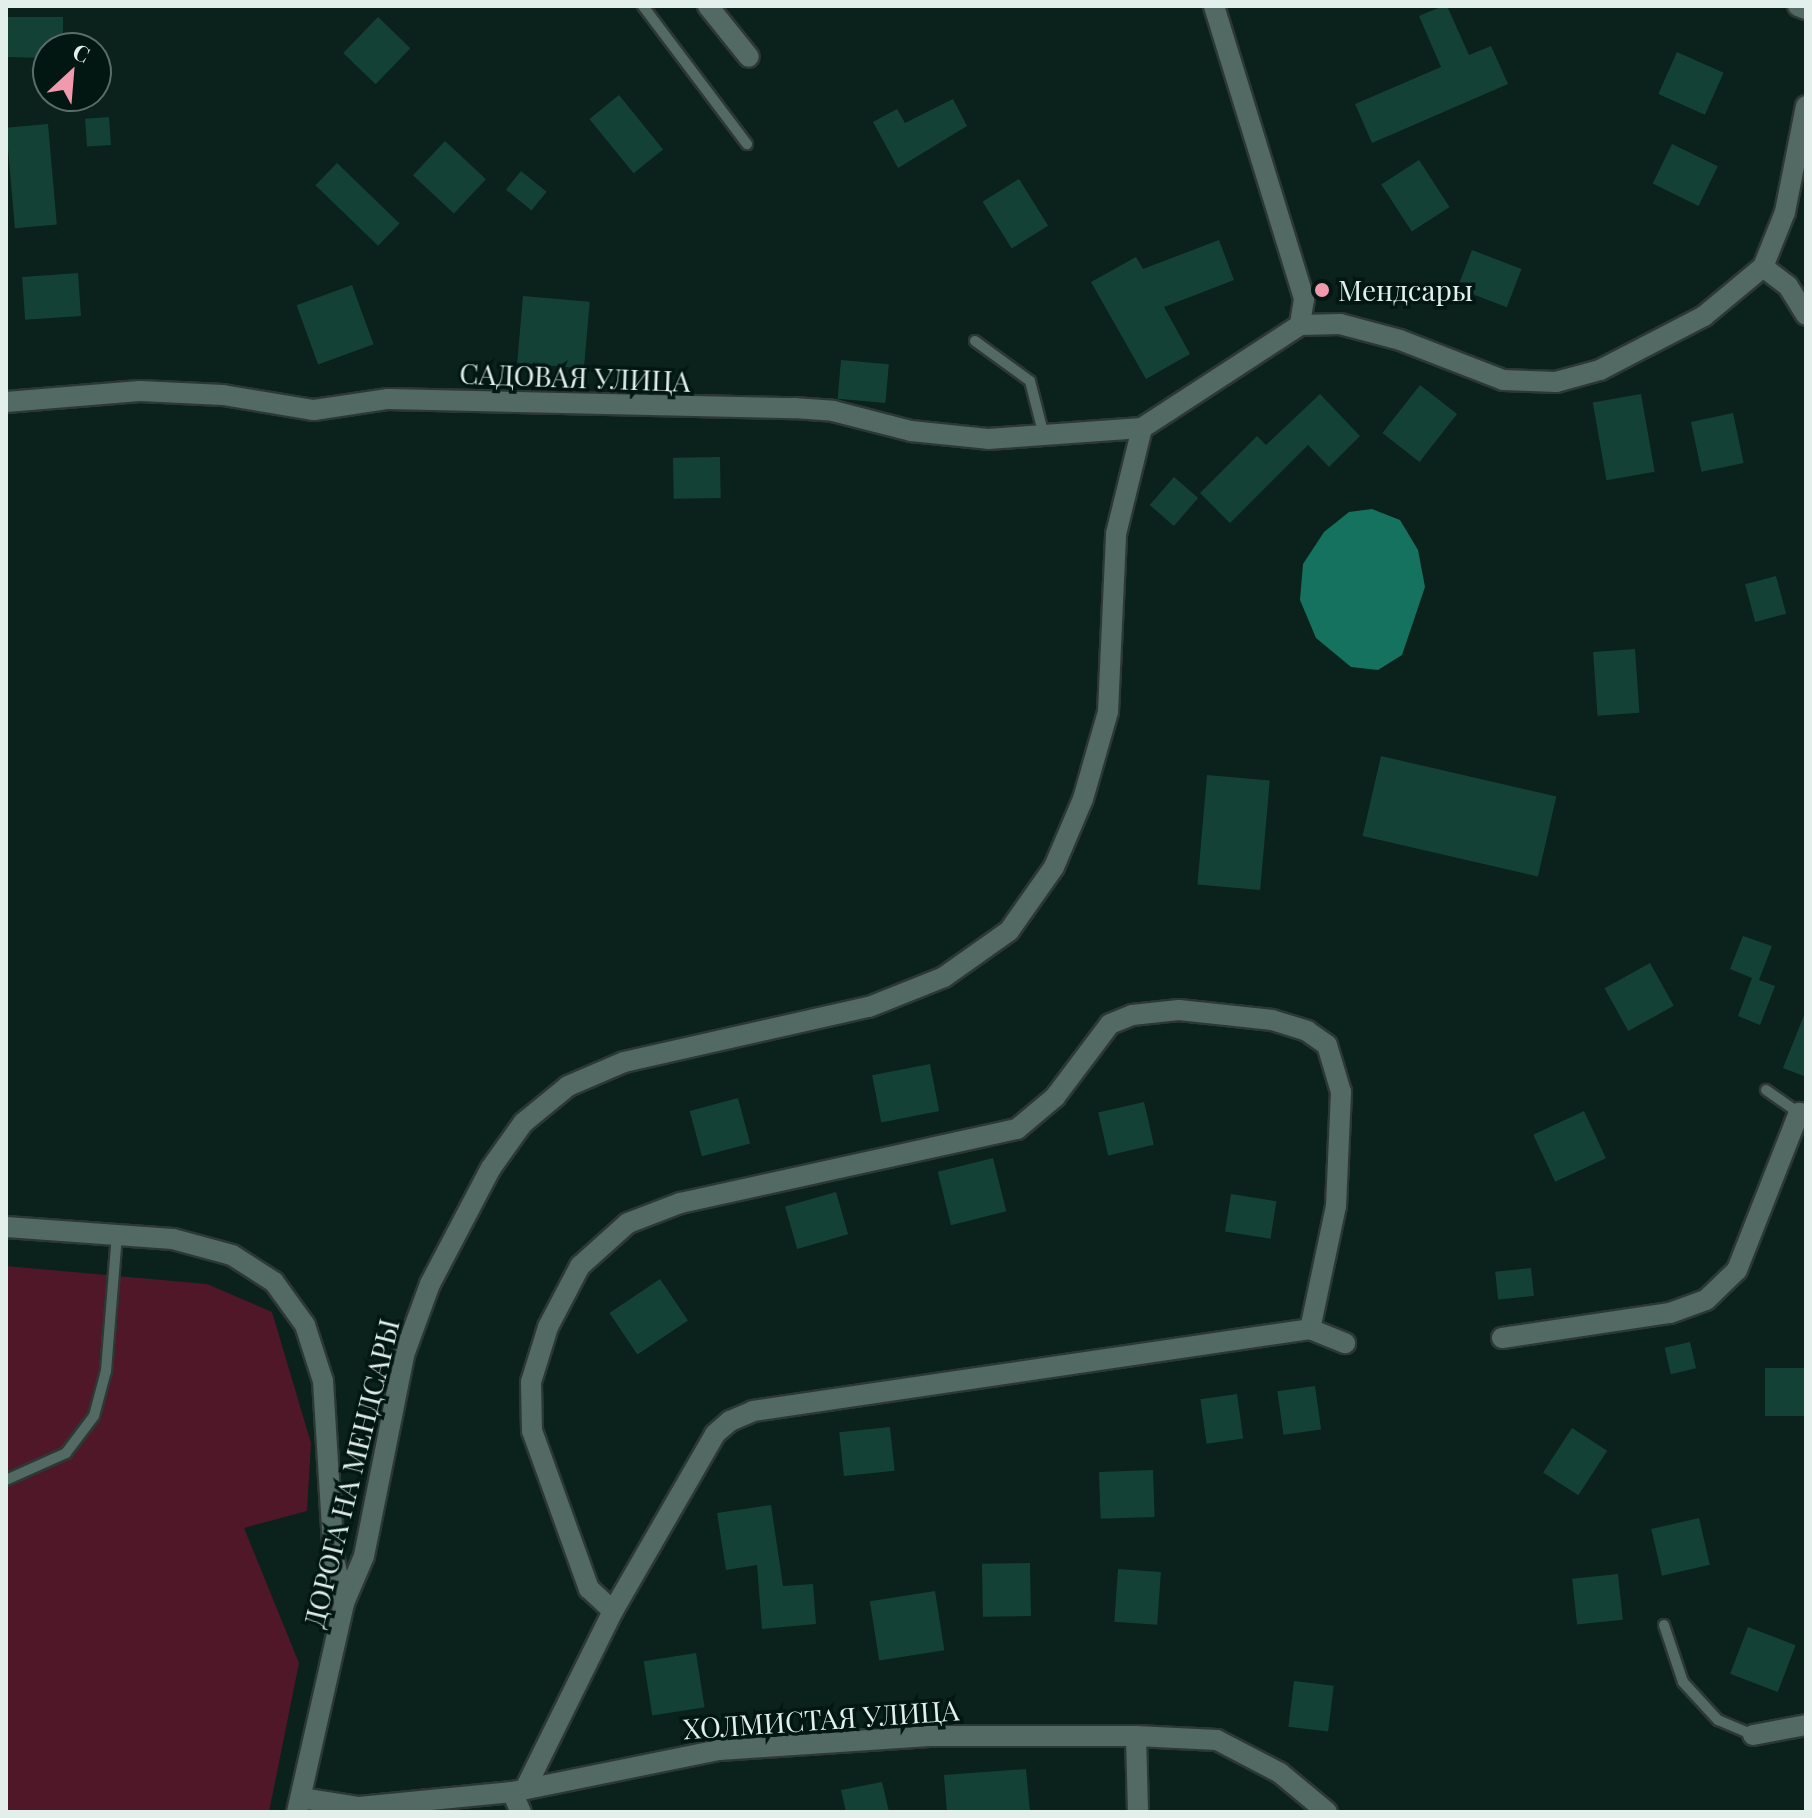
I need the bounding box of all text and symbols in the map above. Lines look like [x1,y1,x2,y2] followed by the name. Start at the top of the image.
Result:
[32,32,112,112] north arrow
[68,35,95,69] text: С
[1338,273,1473,307] place label: Мендсары
[1313,281,1331,299] marker: Мендсары
[459,356,691,398] street label: САДОВАЯ УЛИЦА
[296,1315,406,1631] street label: ДОРОГА НА МЕНДСАРЫ
[682,1693,960,1745] street label: ХОЛМИСТАЯ УЛИЦА

